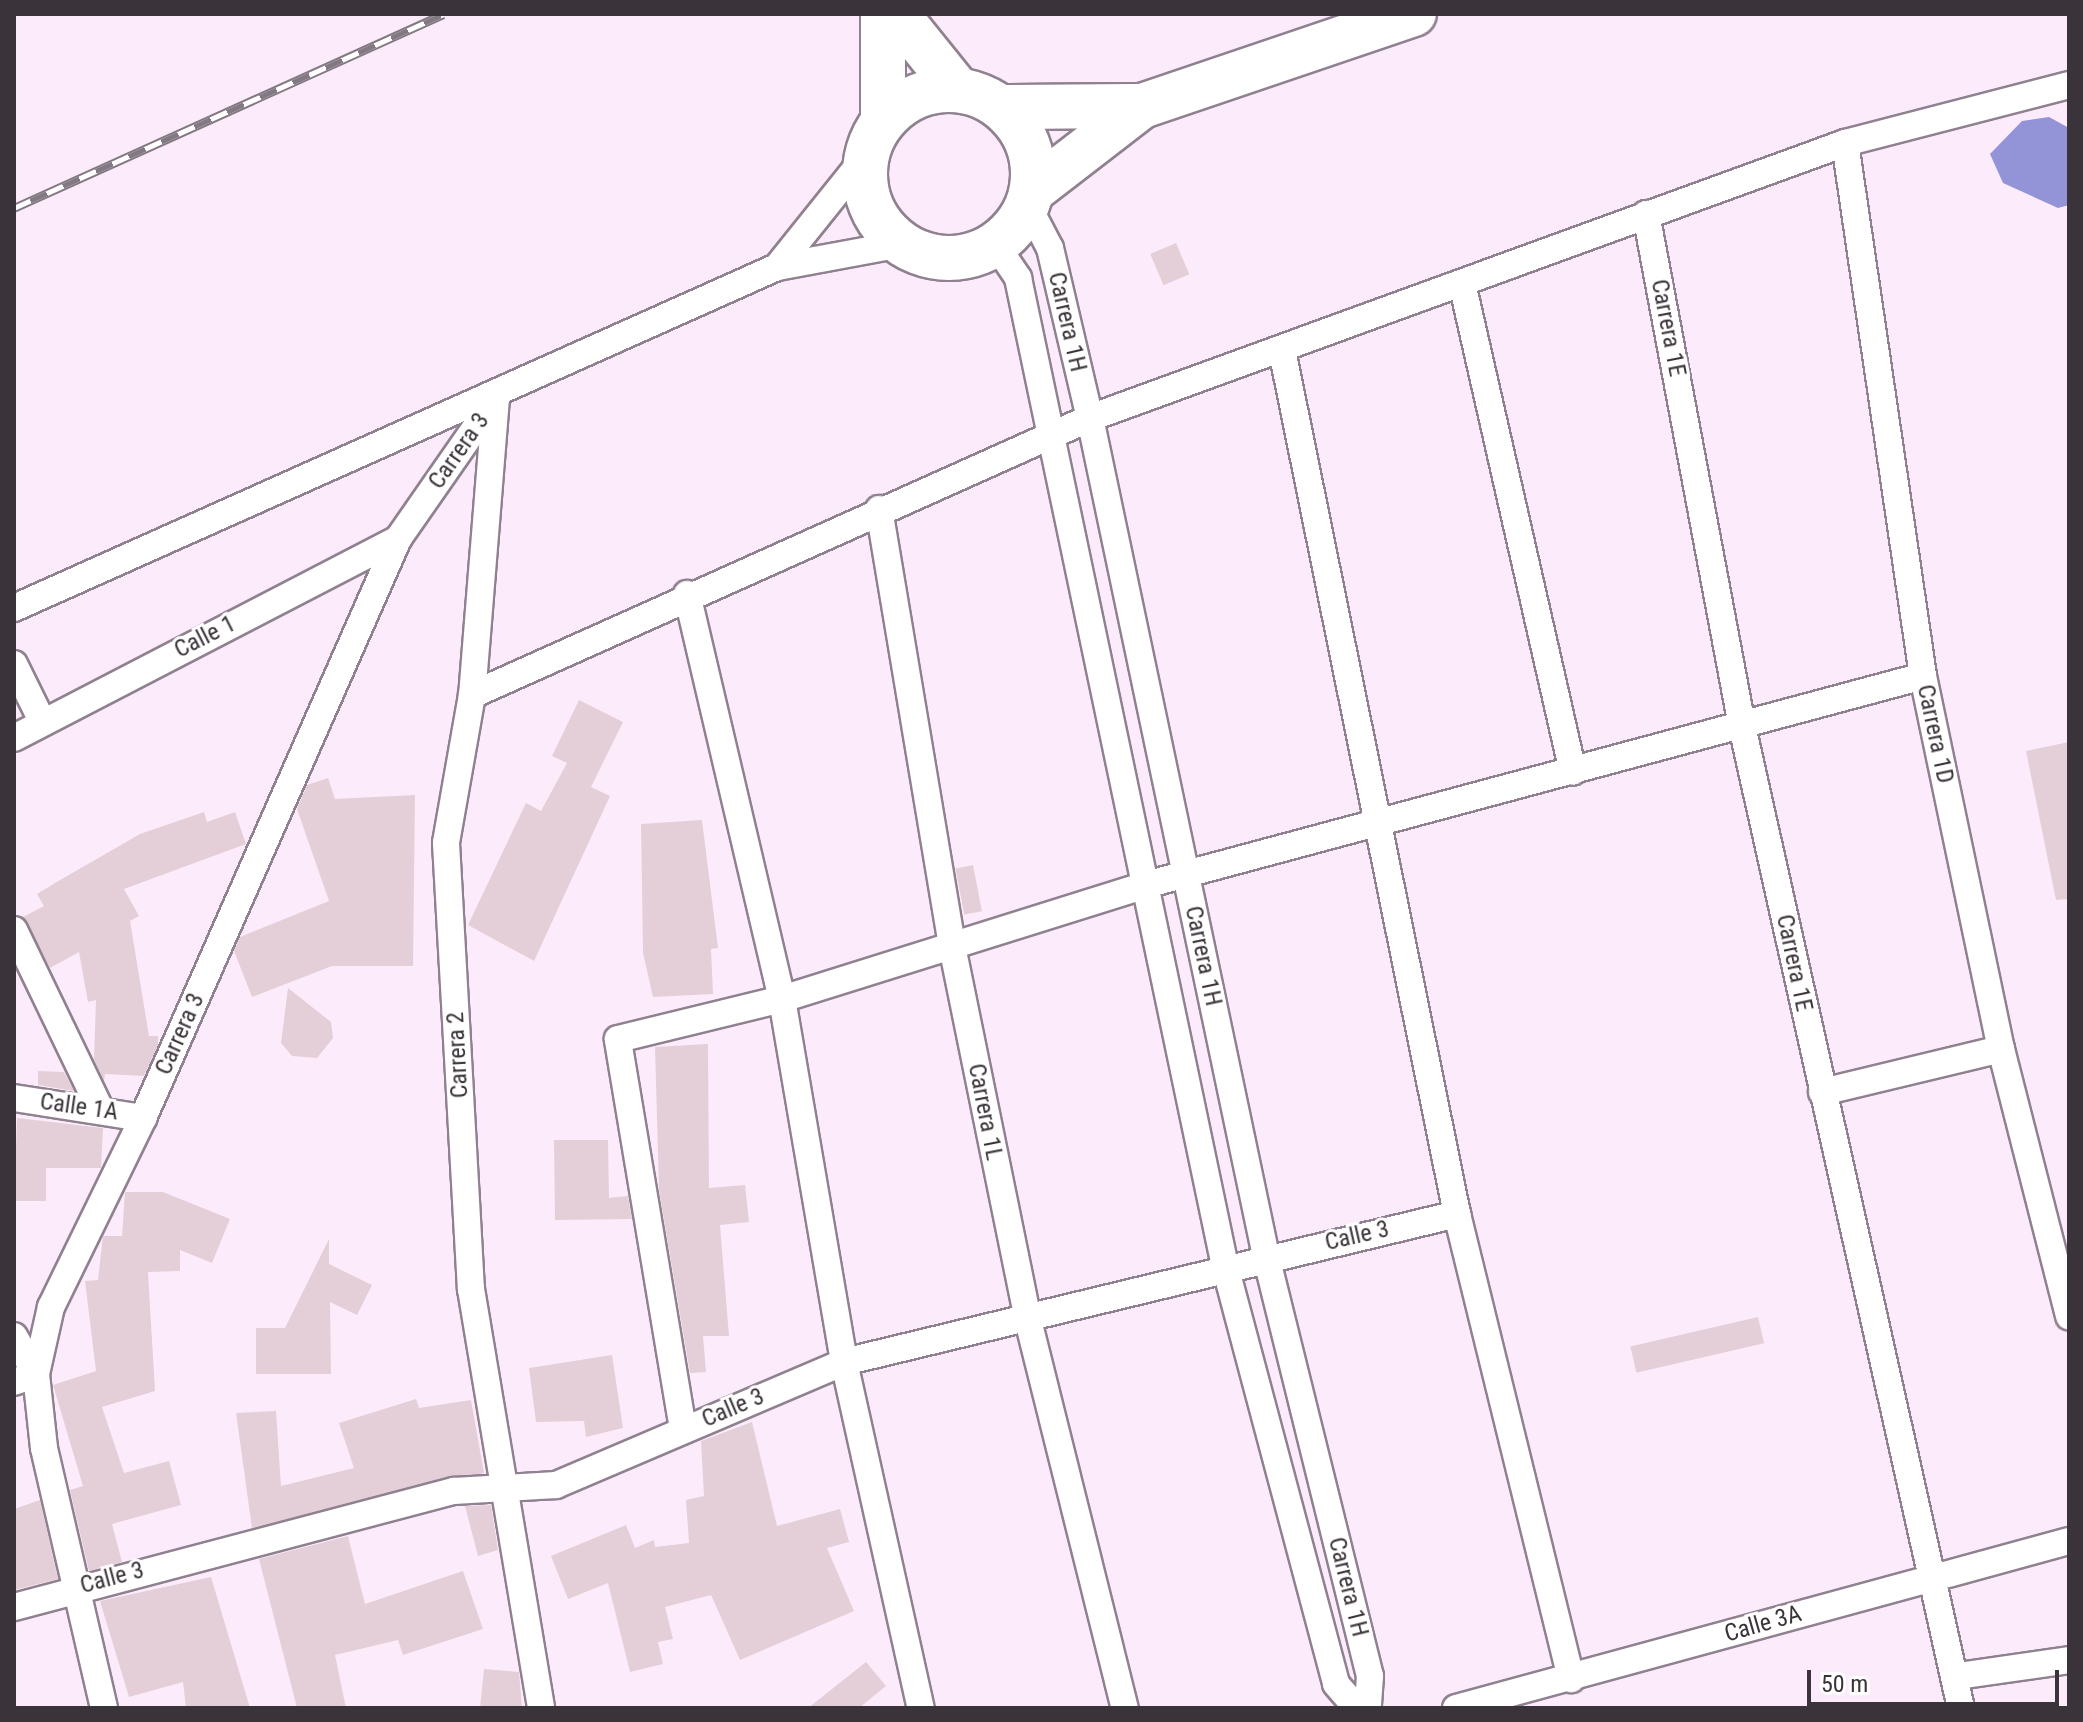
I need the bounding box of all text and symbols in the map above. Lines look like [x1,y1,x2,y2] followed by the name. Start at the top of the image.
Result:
[1042,269,1092,375] street label: Carrera 1H
[1644,277,1692,379] street label: Carrera 1E
[422,407,496,495] street label: Carrera 3
[170,609,240,665] street label: Calle 1
[1911,682,1959,786] street label: Carrera 1D
[1178,903,1228,1009] street label: Carrera 1H
[1770,912,1818,1014] street label: Carrera 1E
[149,989,211,1079] street label: Carrera 3
[441,1011,475,1099] street label: Carrera 2
[962,1061,1008,1163] street label: Carrera 1L
[38,1087,120,1127] street label: Calle 1A
[1322,1215,1392,1257] street label: Calle 3
[698,1382,768,1434] street label: Calle 3
[1322,1534,1374,1640] street label: Carrera 1H
[77,1556,147,1600] street label: Calle 3
[1721,1599,1805,1649] street label: Calle 3A
[1811,1654,2063,1704] scale bar
[1821,1670,1868,1698] text: 50 m

